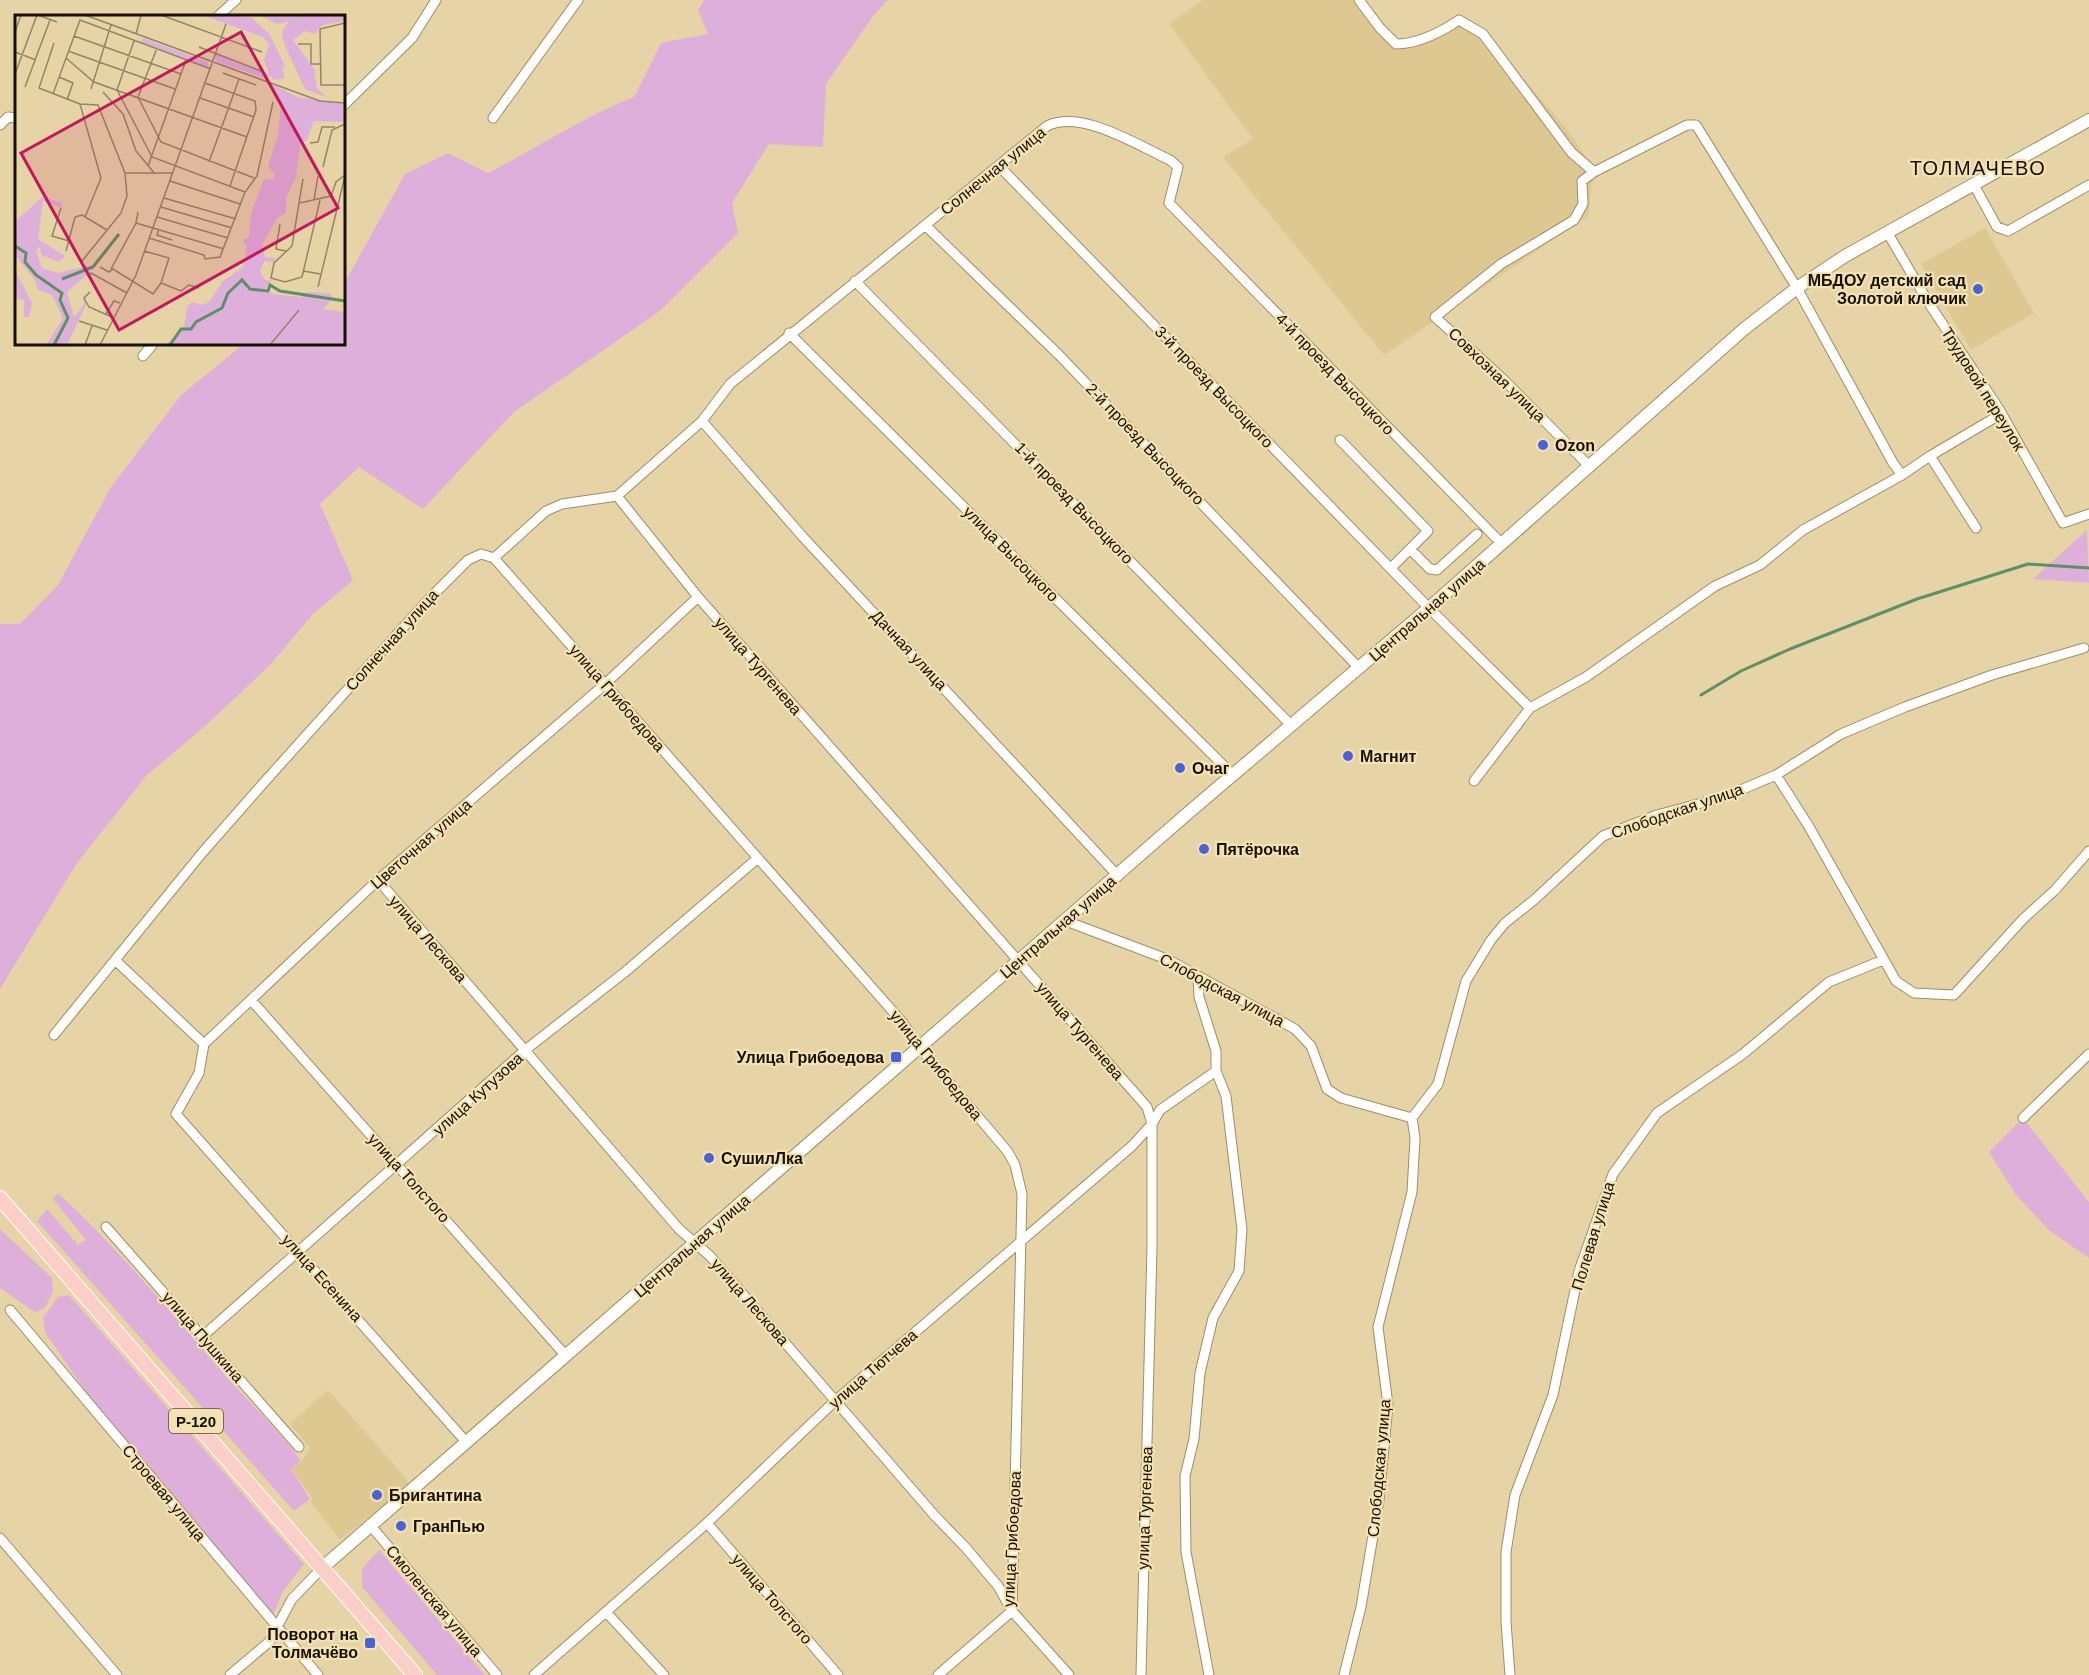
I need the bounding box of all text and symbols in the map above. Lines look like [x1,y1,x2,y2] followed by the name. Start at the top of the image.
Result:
[15,15,345,345] inset map
[937,123,1049,218] street label: Солнечная улица
[1910,157,2046,179] district label: ТОЛМАЧЕВО
[1808,272,1967,307] place label: МБДОУ детский сад Золотой ключик
[1971,282,1985,296] marker: МБДОУ детский сад Золотой ключик
[1273,310,1398,438] street label: 4-й проезд Высоцкого
[1152,323,1277,451] street label: 3-й проезд Высоцкого
[1938,324,2028,455] street label: Трудовой переулок
[1445,325,1549,426] street label: Совхозная улица
[1083,380,1208,508] street label: 2-й проезд Высоцкого
[1555,437,1595,454] place label: Ozon
[1536,438,1550,452] marker: Ozon
[1012,439,1137,567] street label: 1-й проезд Высоцкого
[960,503,1062,605] street label: улица Высоцкого
[1366,555,1488,665] street label: Центральная улица
[342,586,442,694] street label: Солнечная улица
[868,607,950,693] street label: Дачная улица
[711,614,805,718] street label: улица Тургенева
[566,641,668,755] street label: улица Грибоедова
[1360,748,1417,765] place label: Магнит
[1341,749,1355,763] marker: Магнит
[1192,760,1230,777] place label: Очаг
[1173,761,1187,775] marker: Очаг
[1609,780,1745,842] street label: Слободская улица
[367,796,475,892] street label: Цветочная улица
[1216,841,1299,858] place label: Пятёрочка
[1197,842,1211,856] marker: Пятёрочка
[997,872,1119,982] street label: Центральная улица
[386,892,470,986] street label: улица Лескова
[1157,950,1287,1030] street label: Слободская улица
[1033,979,1127,1083] street label: улица Тургенева
[887,1007,985,1123] street label: улица Грибоедова
[430,1049,526,1139] street label: улица Кутузова
[737,1049,884,1066] place label: Улица Грибоедова
[889,1050,903,1064] marker: Улица Грибоедова
[365,1130,453,1226] street label: улица Толстого
[721,1150,803,1167] place label: СушилЛка
[702,1151,716,1165] marker: СушилЛка
[1568,1180,1618,1292] street label: Полевая улица
[631,1191,753,1301] street label: Центральная улица
[278,1231,366,1325] street label: улица Есенина
[708,1255,792,1349] street label: улица Лескова
[159,1288,247,1386] street label: улица Пушкина
[826,1326,921,1412] street label: улица Тютчева
[1365,1398,1394,1538] street label: Слободская улица
[169,1409,223,1433] road number: Р-120
[119,1442,209,1544] street label: Строевая улица
[1134,1446,1156,1570] street label: улица Тургенева
[1000,1471,1024,1607] street label: улица Грибоедова
[389,1487,482,1504] place label: Бригантина
[370,1488,384,1502] marker: Бригантина
[413,1518,485,1535] place label: ГранПью
[394,1519,408,1533] marker: ГранПью
[383,1542,485,1660] street label: Смоленская улица
[728,1551,816,1647] street label: улица Толстого
[267,1626,358,1661] place label: Поворот на Толмачёво
[363,1636,377,1650] marker: Поворот на Толмачёво

